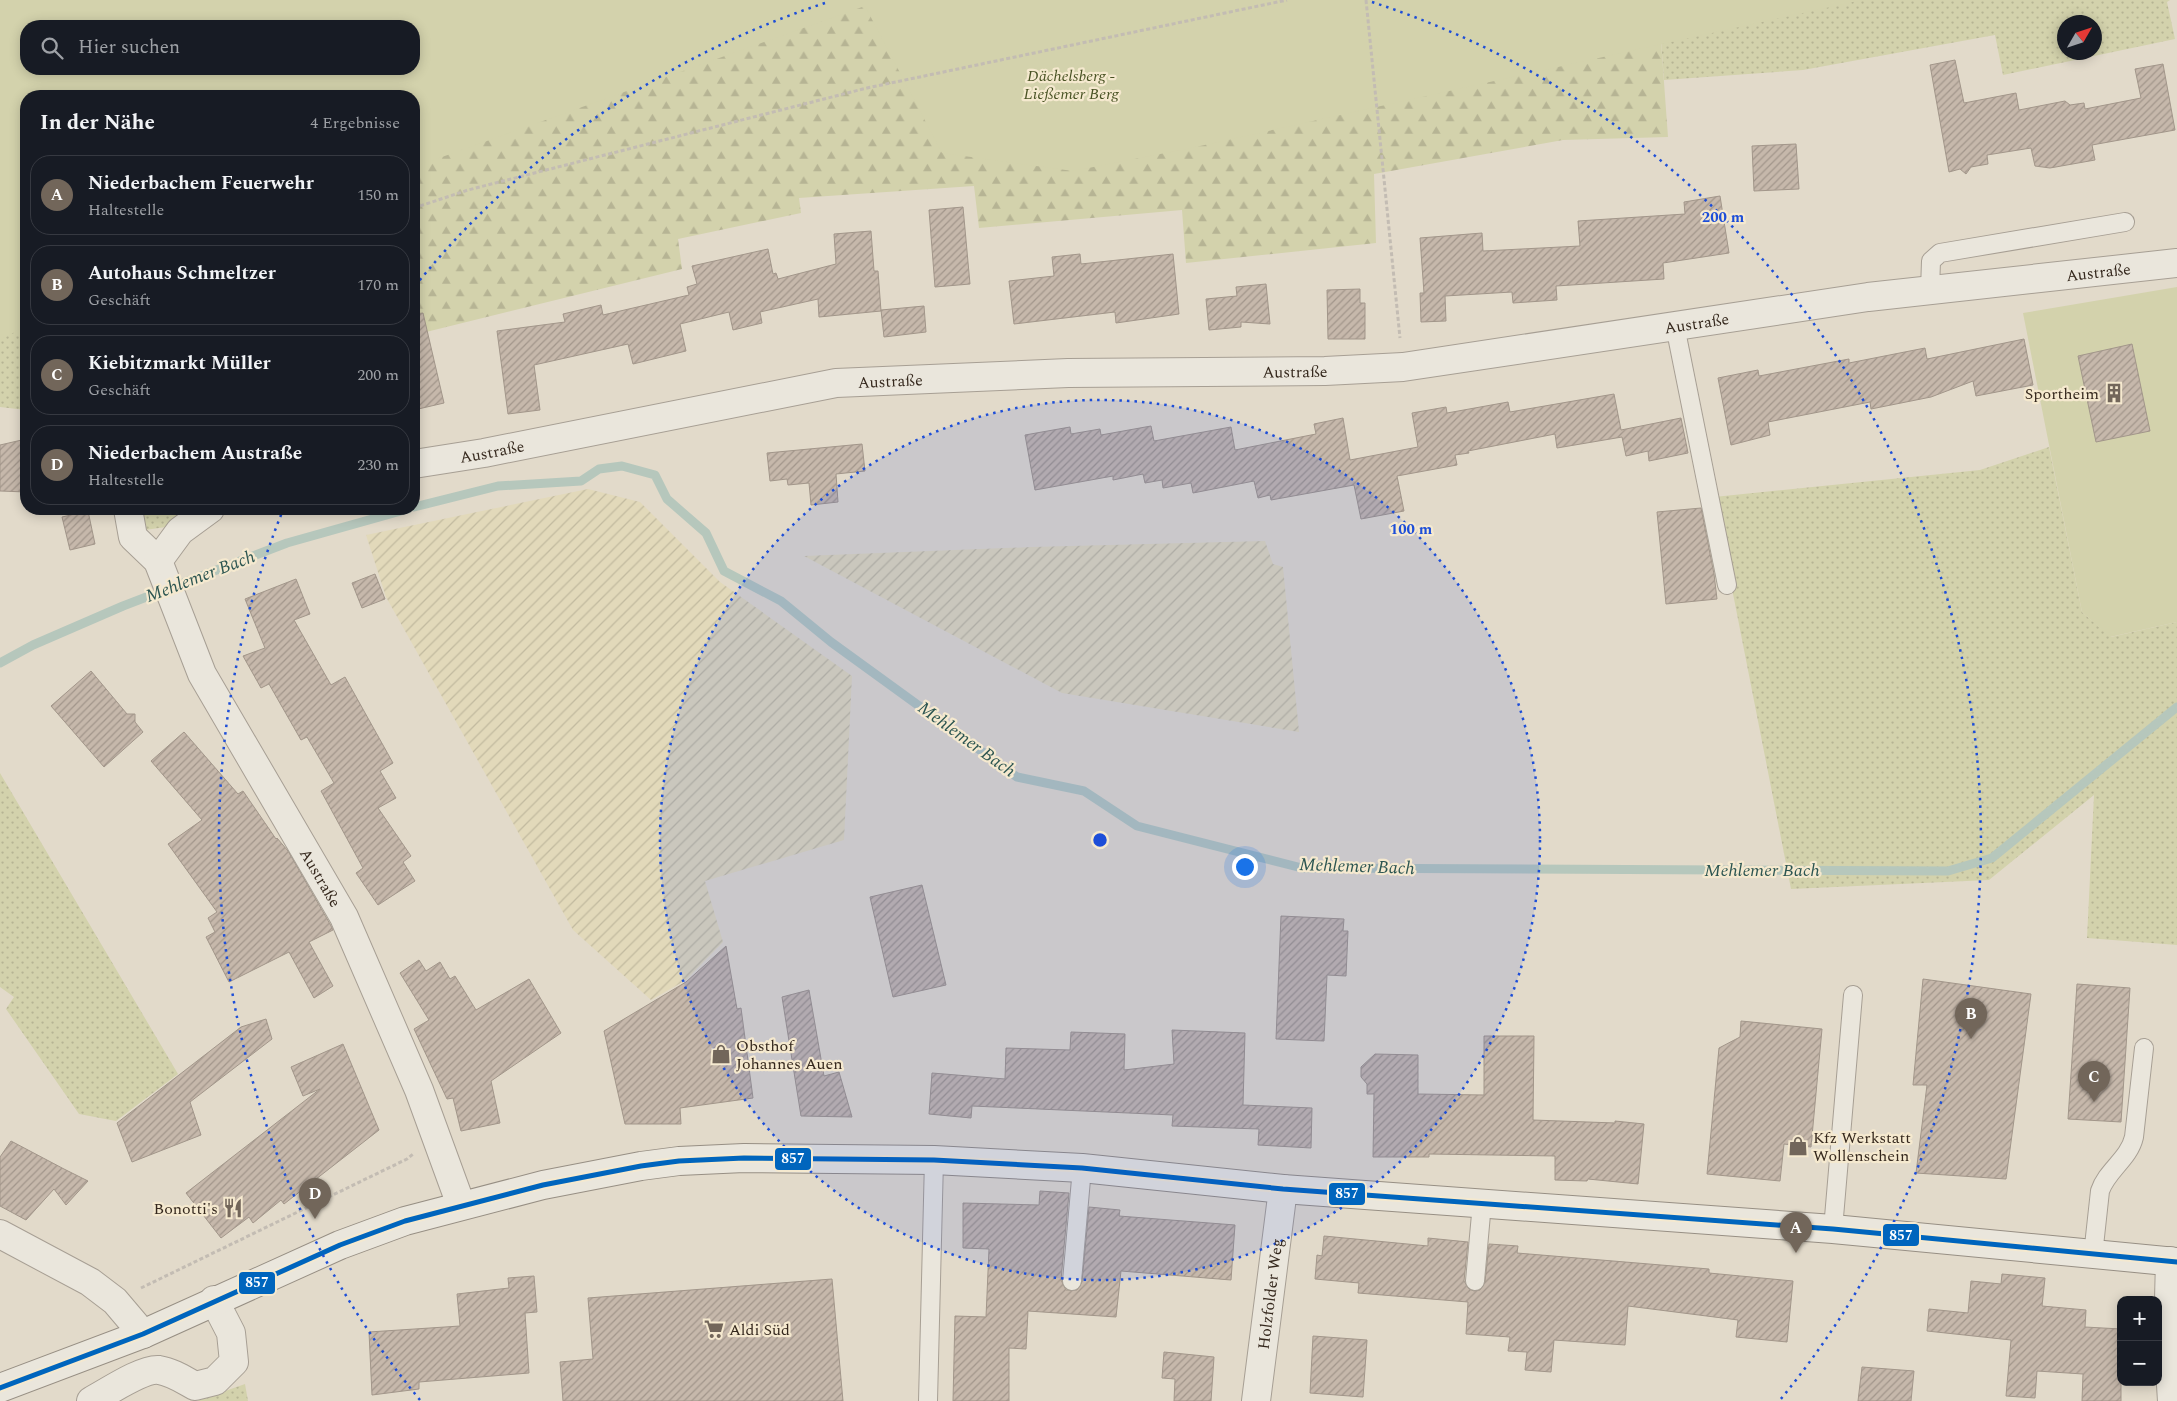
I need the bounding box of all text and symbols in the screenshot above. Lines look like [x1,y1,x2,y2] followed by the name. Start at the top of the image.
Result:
[2057,15,2102,60] north arrow
[20,20,420,75] search box
[78,33,180,62] text: Hier suchen
[38,34,66,62] icon: search
[1023,64,1119,106] park label: Dächelsberg - Ließemer Berg
[40,107,155,139] text: In der Nähe
[310,111,400,135] text: 4 Ergebnisse
[88,169,314,198] text: Niederbachem Feuerwehr
[51,183,63,207] text: A
[357,183,399,207] text: 150 m
[88,198,164,222] text: Haltestelle
[1702,206,1745,229] text: 200 m
[2065,257,2132,288] street label: Austraße
[88,259,276,288] text: Autohaus Schmeltzer
[51,273,63,297] text: B
[357,273,399,297] text: 170 m
[88,288,151,312] text: Geschäft
[1663,307,1731,340] street label: Austraße
[88,349,271,378] text: Kiebitzmarkt Müller
[1262,360,1328,384] street label: Austraße
[51,363,63,387] text: C
[357,363,399,387] text: 200 m
[857,368,923,395] street label: Austraße
[88,378,151,402] text: Geschäft
[2025,382,2099,406] place label: Sportheim
[2103,382,2125,404] building icon: Sportheim
[458,434,526,470] street label: Austraße
[88,439,302,468] text: Niederbachem Austraße
[51,453,63,477] text: D
[357,453,399,477] text: 230 m
[88,468,164,492] text: Haltestelle
[1390,518,1433,541] text: 100 m
[141,543,259,610] water label: Mehlemer Bach
[912,695,1021,784] water label: Mehlemer Bach
[1091,831,1109,849] centre of rings
[293,844,347,912] street label: Austraße
[1299,851,1415,882] water label: Mehlemer Bach
[1232,854,1258,880] your location
[1704,857,1820,884] water label: Mehlemer Bach
[1955,998,1987,1039] pin: B
[736,1034,843,1076] place label: Obsthof Johannes Auen
[710,1043,732,1065] shop icon: Obsthof Johannes Auen
[2078,1061,2110,1102] pin: C
[1813,1126,1911,1168] place label: Kfz Werkstatt Wollenschein
[1787,1135,1809,1157] shop icon: Kfz Werkstatt Wollenschein
[774,1147,812,1171] line badge: 857
[781,1148,805,1169] text: 857
[299,1178,331,1219] pin: D
[1328,1182,1366,1206] line badge: 857
[1335,1183,1359,1204] text: 857
[153,1197,218,1221] place label: Bonotti's
[222,1197,244,1219] restaurant icon: Bonotti's
[1780,1212,1812,1253] pin: A
[1882,1223,1920,1247] line badge: 857
[1889,1225,1913,1246] text: 857
[1252,1237,1290,1351] street label: Holzfolder Weg
[238,1271,276,1295] line badge: 857
[245,1272,269,1293] text: 857
[2117,1296,2162,1386] map controls
[2117,1296,2162,1341] button: +
[703,1318,725,1340] supermarket icon: Aldi Süd
[729,1318,790,1342] place label: Aldi Süd
[2117,1341,2162,1386] button: −

